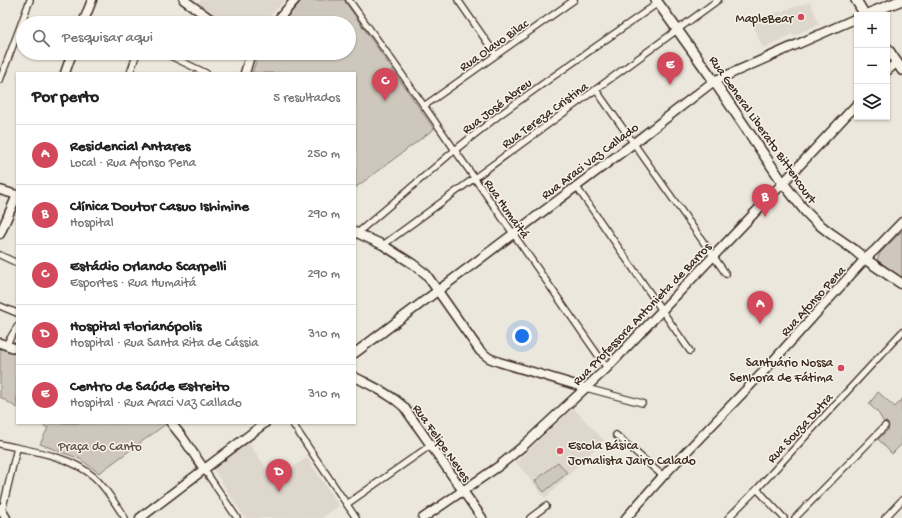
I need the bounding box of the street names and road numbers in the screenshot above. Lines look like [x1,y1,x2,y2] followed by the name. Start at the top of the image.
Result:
[457,16,532,75] street label: Rua Olavo Bilac
[707,52,821,206] street label: Rua General Liberato Bittencourt
[460,76,535,138] street label: Rua José Abreu
[499,79,592,152] street label: Rua Tereza Cristina
[539,120,642,203] street label: Rua Araci Vaz Callado
[480,177,532,242] street label: Rua Humaitá
[570,239,716,389] street label: Rua Professora Antonieta de Barros
[778,263,850,340] street label: Rua Afonso Pena
[765,390,837,467] street label: Rua Souza Dutra
[409,402,474,486] street label: Rua Felipe Neves

